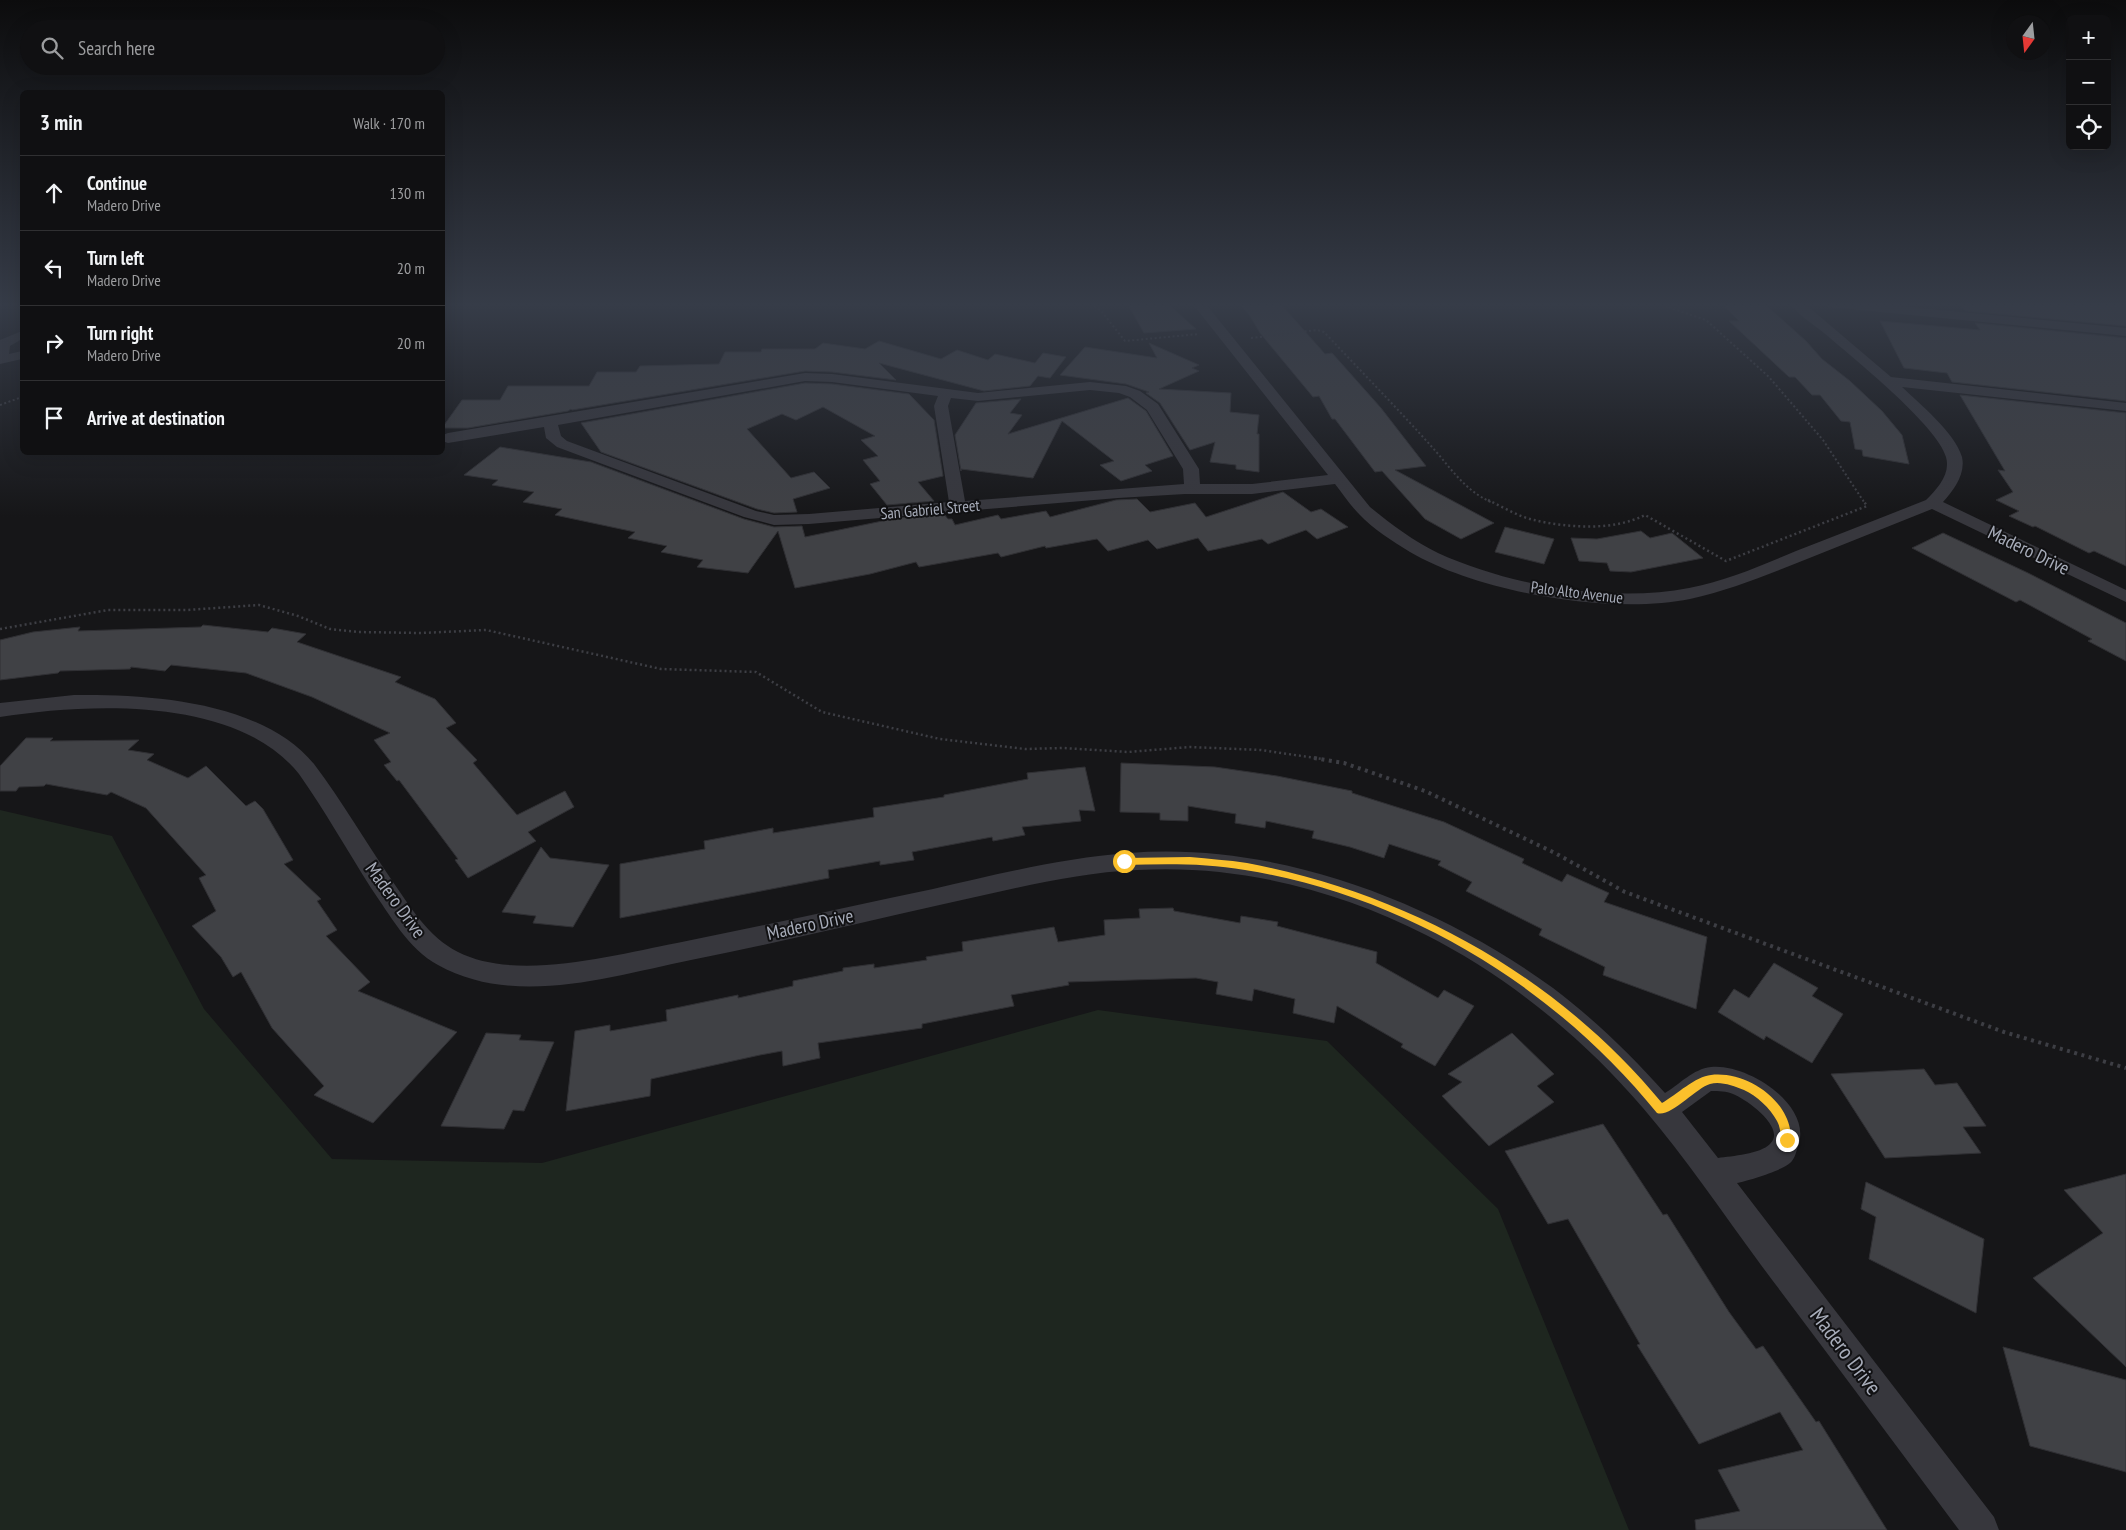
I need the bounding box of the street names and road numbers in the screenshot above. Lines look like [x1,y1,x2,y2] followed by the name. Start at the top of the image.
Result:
[880,495,981,523] street label: San Gabriel Street
[1984,520,2074,580] street label: Madero Drive
[1530,576,1624,608] street label: Palo Alto Avenue
[361,857,432,943] street label: Madero Drive
[765,903,856,945] street label: Madero Drive
[1804,1302,1888,1400] street label: Madero Drive

